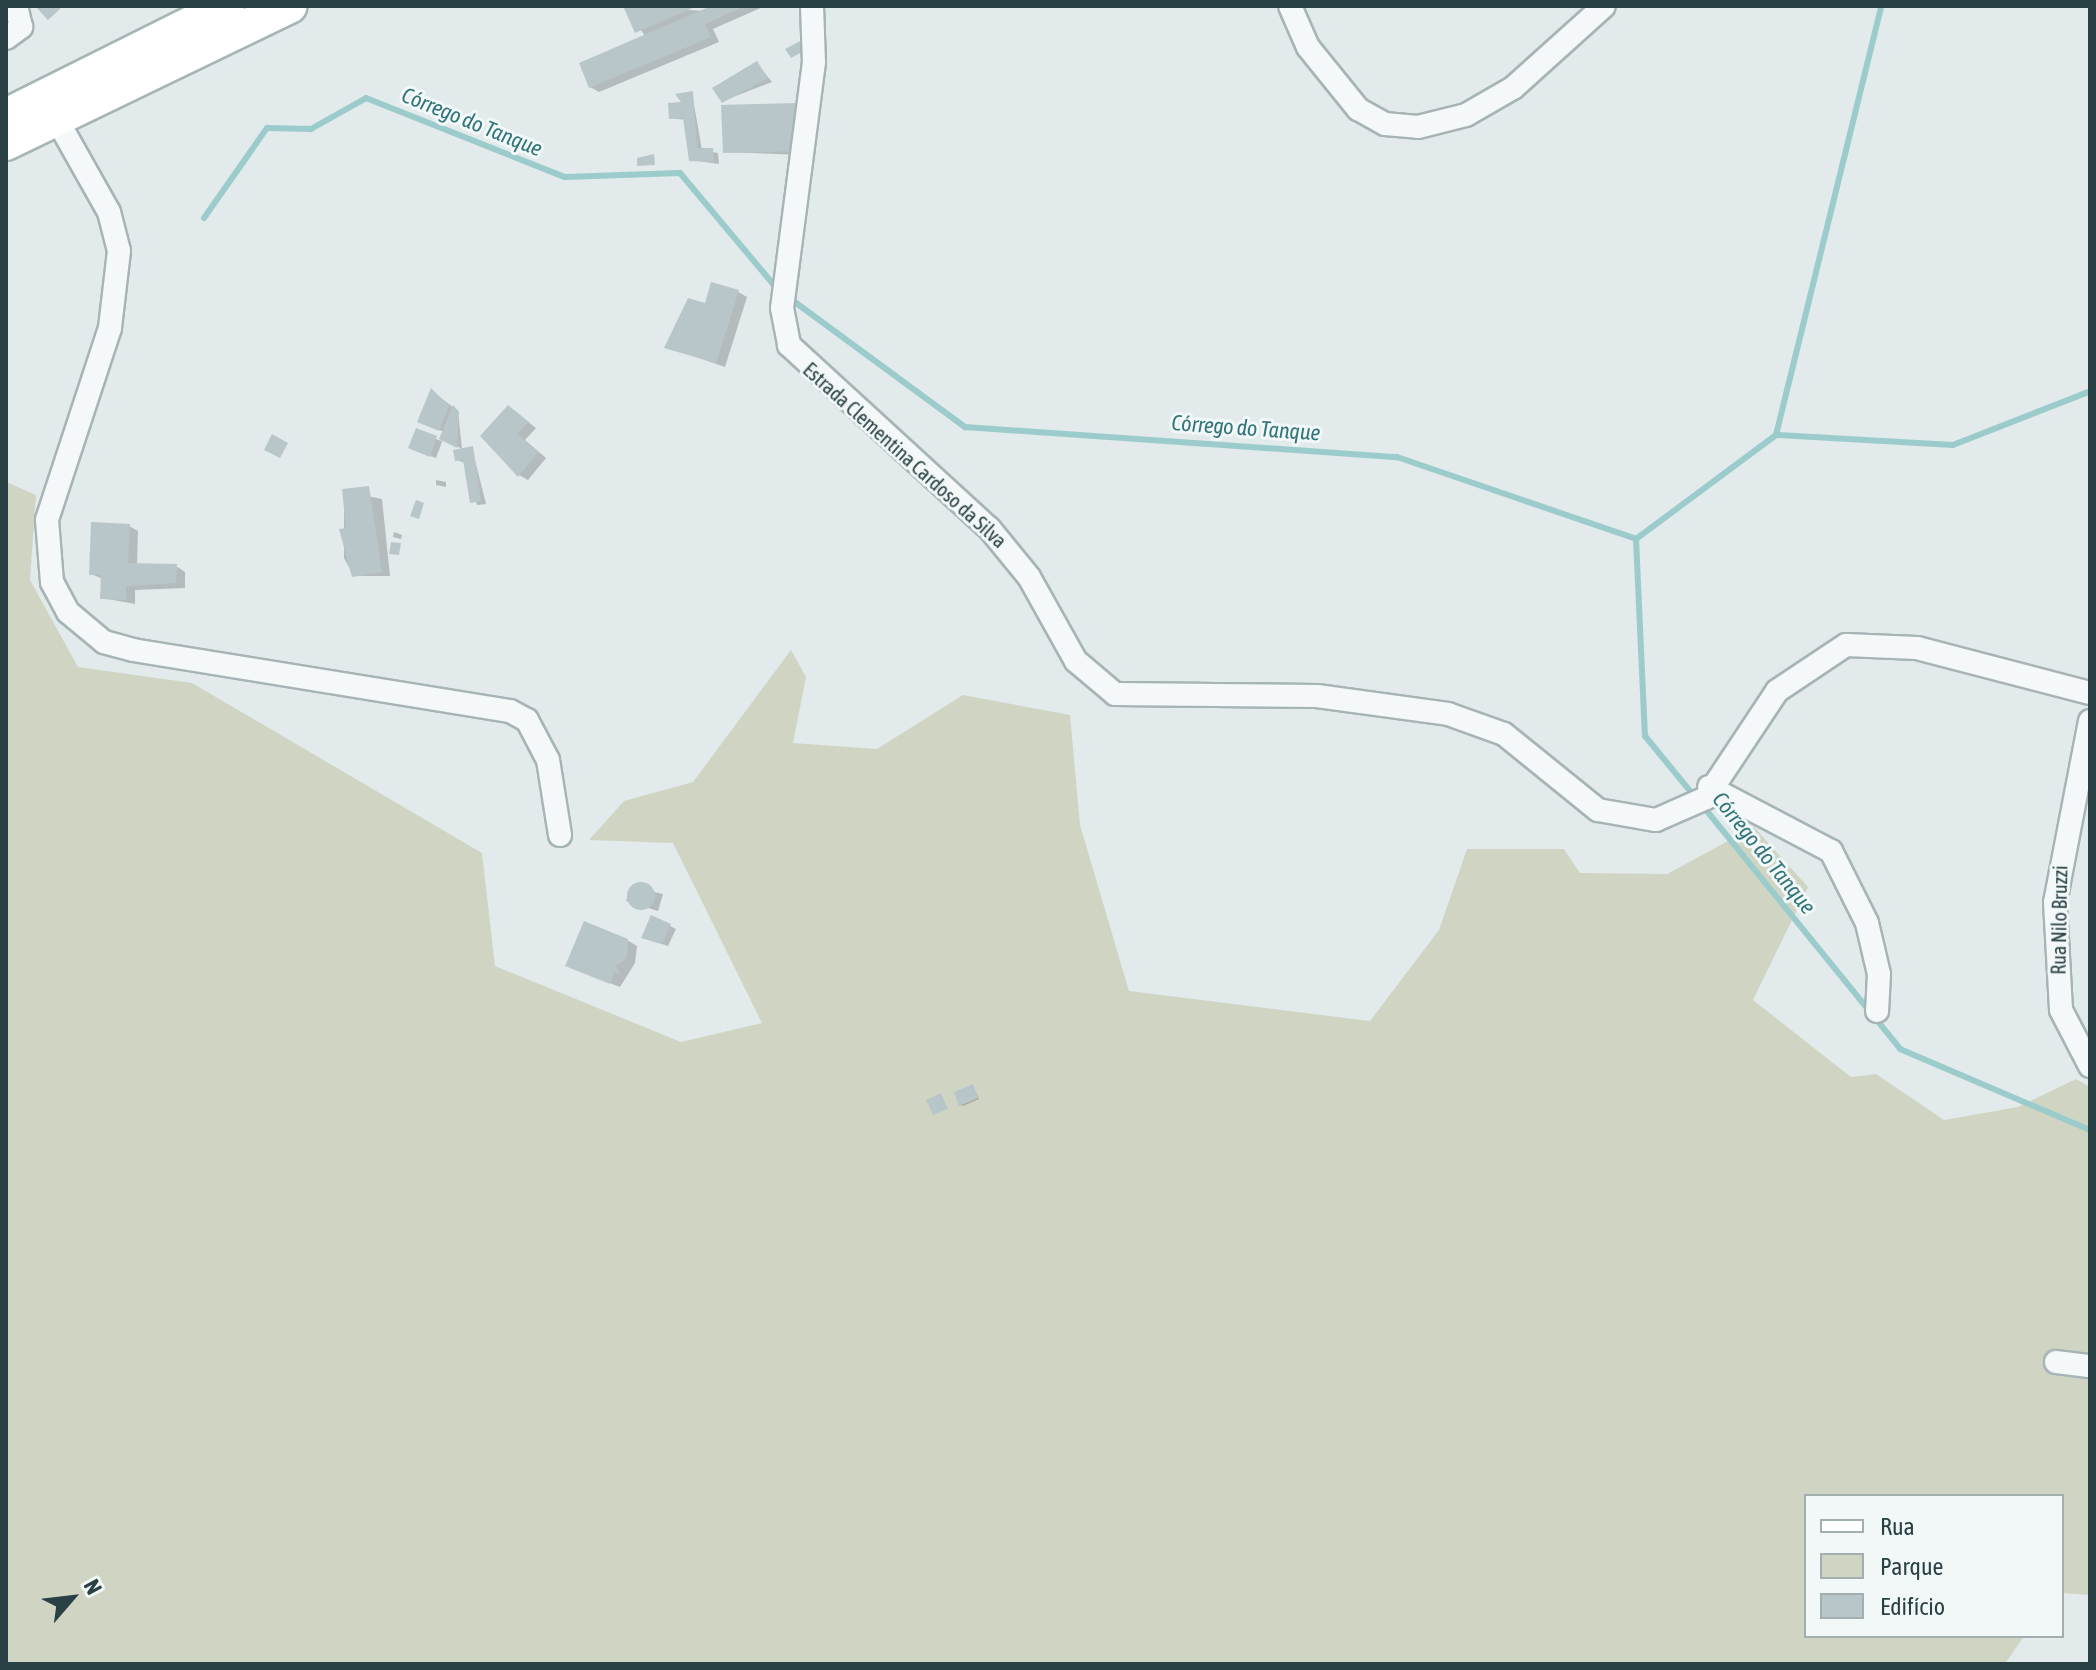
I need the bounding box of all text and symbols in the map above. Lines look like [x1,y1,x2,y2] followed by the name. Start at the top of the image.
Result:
[398,82,546,162] water label: Córrego do Tanque
[798,357,1012,553] street label: Estrada Clementina Cardoso da Silva
[1171,410,1321,446] water label: Córrego do Tanque
[1707,787,1821,919] water label: Córrego do Tanque
[2046,865,2072,975] street label: Rua Nilo Bruzzi
[1804,1494,2064,1638] legend
[1880,1513,1915,1540] text: Rua
[1880,1553,1943,1580] text: Parque
[32,1558,112,1638] north arrow
[79,1575,108,1599] text: N
[1880,1593,1945,1620] text: Edifício

